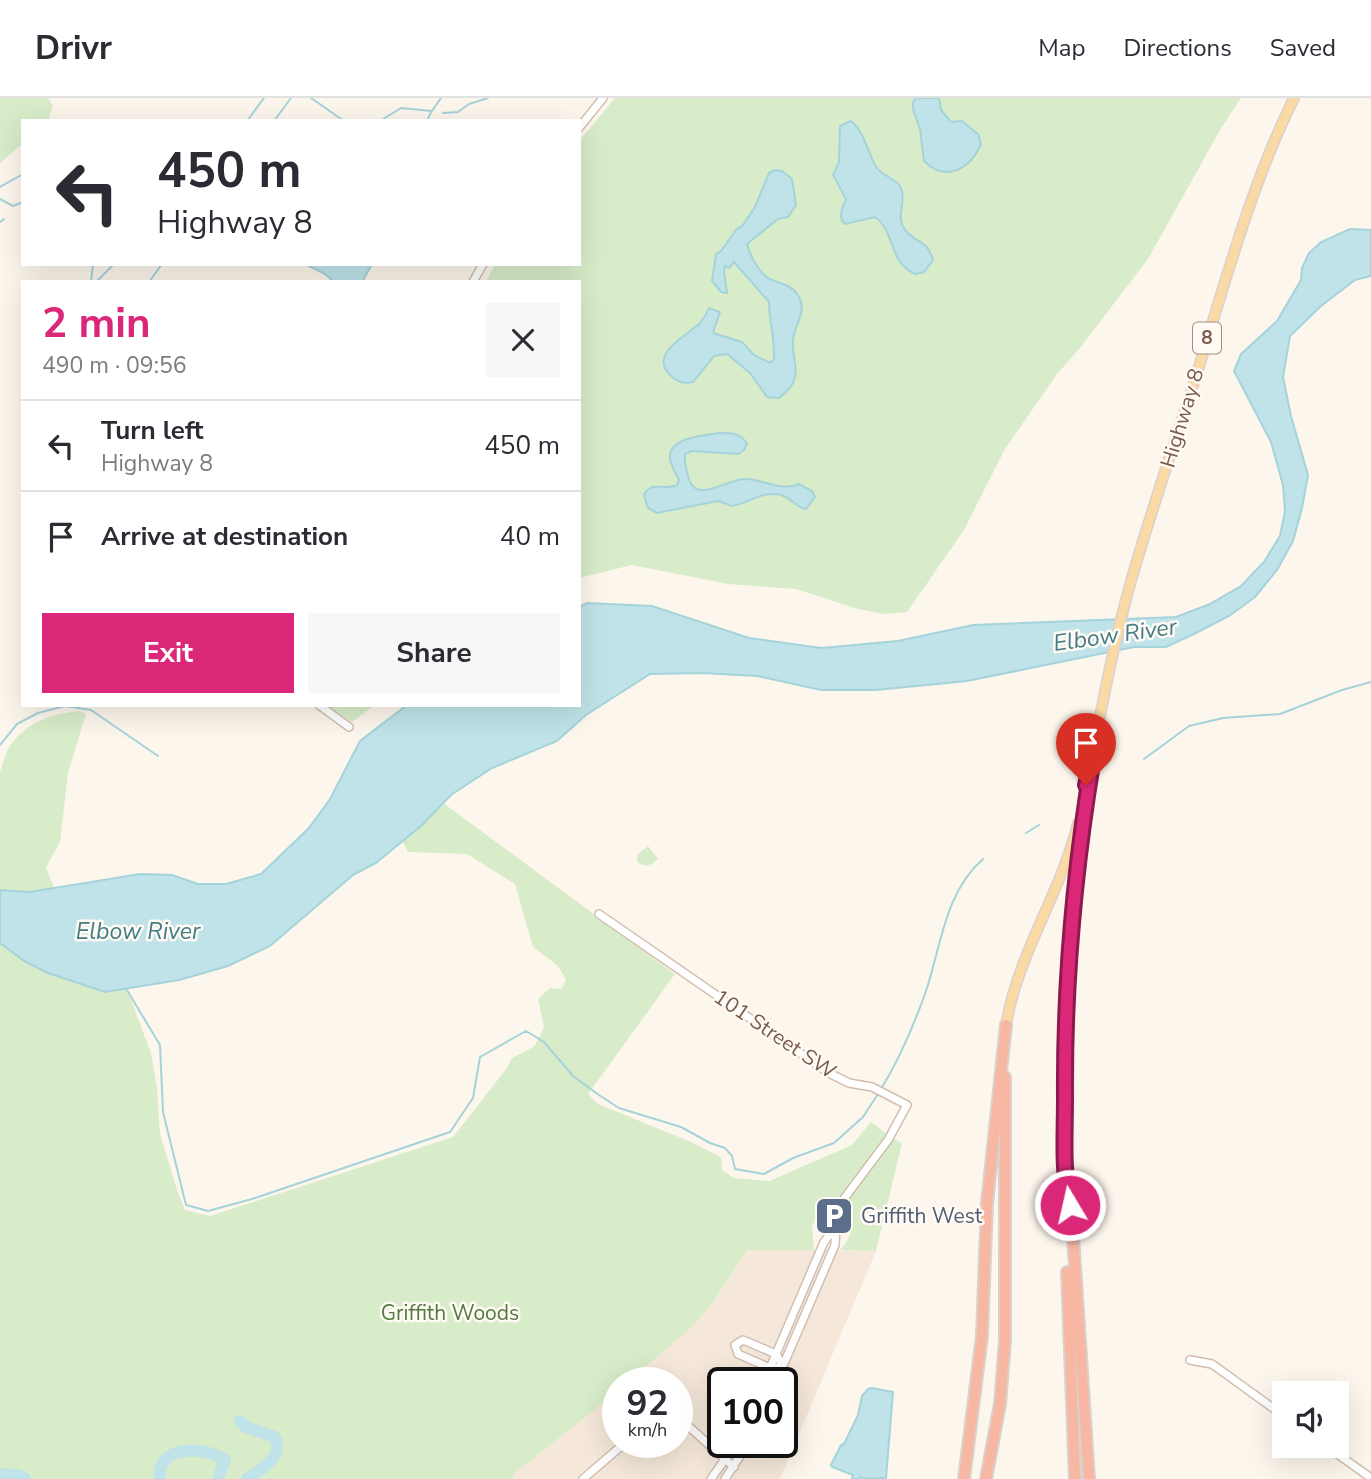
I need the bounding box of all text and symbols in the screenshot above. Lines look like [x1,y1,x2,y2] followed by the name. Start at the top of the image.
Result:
[35,26,112,71] text: Drivr
[1038,32,1085,64] text: Map
[1123,32,1232,64] text: Directions
[1270,32,1336,64] text: Saved
[157,137,301,204] text: 450 m
[42,147,133,238] icon: left
[157,201,313,244] text: Highway 8
[42,295,151,352] text: 2 min
[486,303,560,377] button: close
[1193,322,1221,354] road number: 8
[42,350,187,381] text: 490 m · 09:56
[1154,365,1210,471] street label: Highway 8
[101,413,204,448] text: Turn left
[42,427,80,465] icon: left
[484,428,560,463] text: 450 m
[101,448,213,479] text: Highway 8
[42,518,80,556] icon: arrive
[101,519,348,554] text: Arrive at destination
[500,519,560,554] text: 40 m
[1051,611,1179,659] water label: Elbow River
[42,613,294,693] button: Exit
[308,613,560,693] button: Share
[1056,713,1116,785] pin
[1067,724,1105,762] icon: arrive
[76,916,201,947] water label: Elbow River
[708,983,842,1085] street label: 101 Street SW
[1033,1168,1107,1242] position arrow
[813,1195,855,1237] parking icon: Griffith West
[861,1202,983,1230] place label: Griffith West
[381,1299,519,1327] park label: Griffith Woods
[707,1367,798,1458] speed limit sign: 100
[626,1380,669,1427] text: 92
[1272,1381,1349,1458] map controls
[1272,1381,1349,1458] button: sound
[628,1418,667,1442] text: km/h

